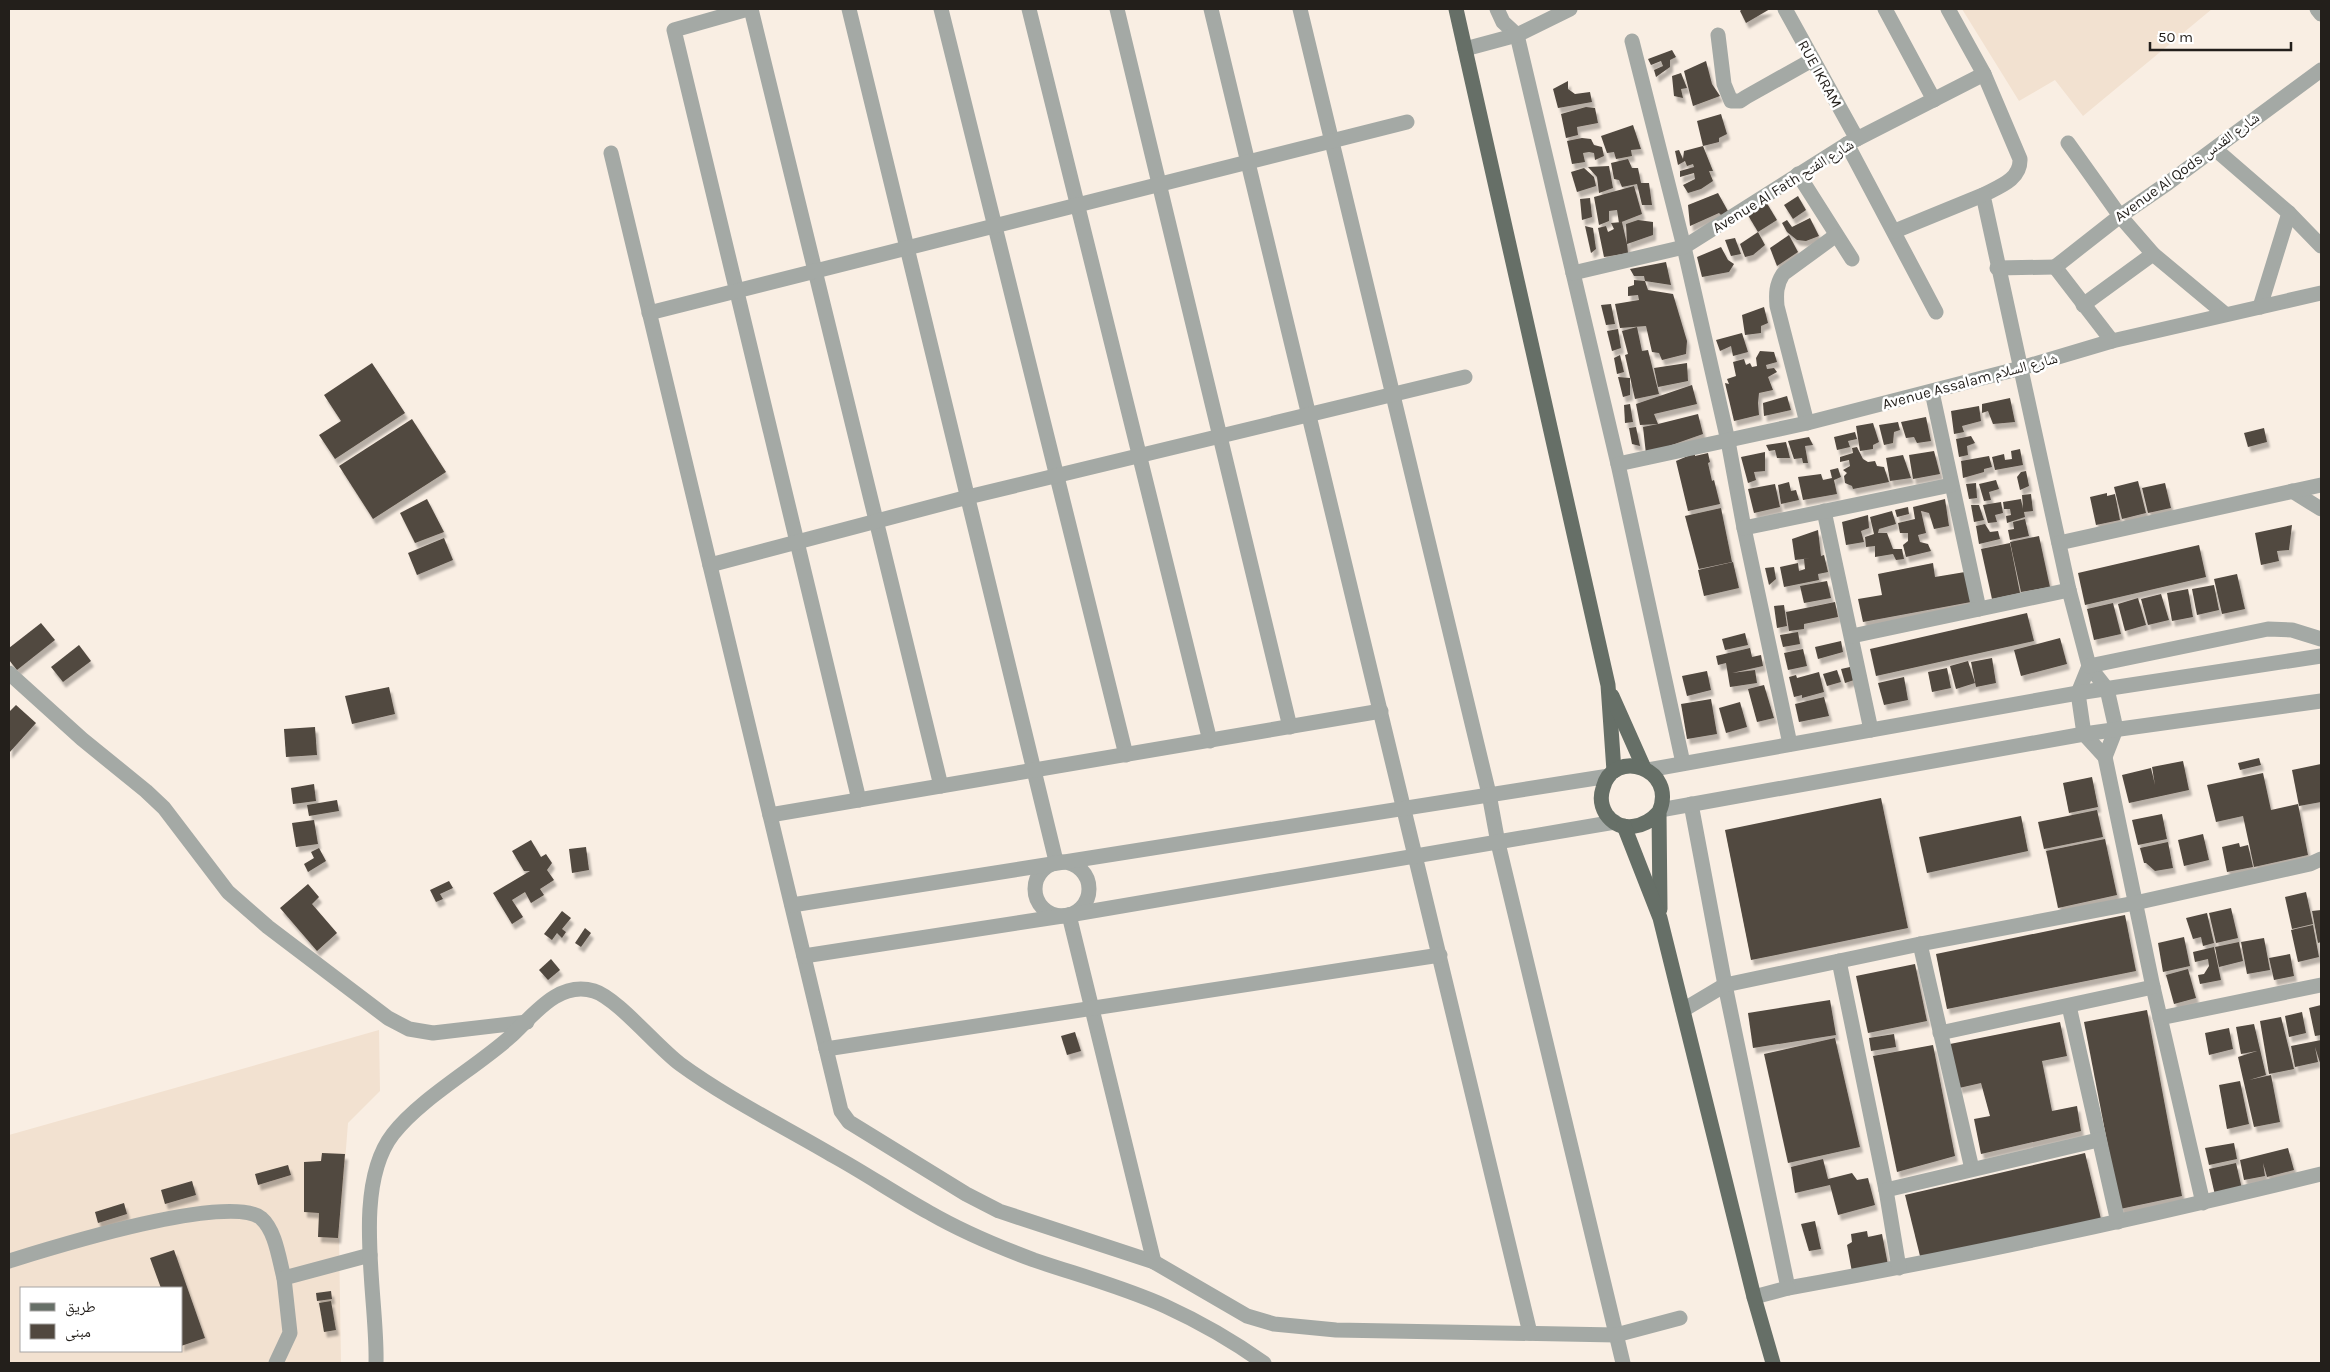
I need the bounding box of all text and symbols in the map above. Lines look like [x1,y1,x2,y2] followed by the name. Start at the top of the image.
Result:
[2150,20,2291,52] scale bar
[2158,28,2193,46] text: 50 m
[1794,37,1846,111] street label: RUE IKRAM
[2111,108,2264,226] street label: Avenue Al Qods شارع القدس
[1709,135,1858,238] street label: Avenue Al Fath شارع الفتح
[1880,349,2060,414] street label: Avenue Assalam شارع السلام
[20,1287,182,1352] legend
[65,1298,96,1317] text: طريق
[65,1323,91,1342] text: مبنى

